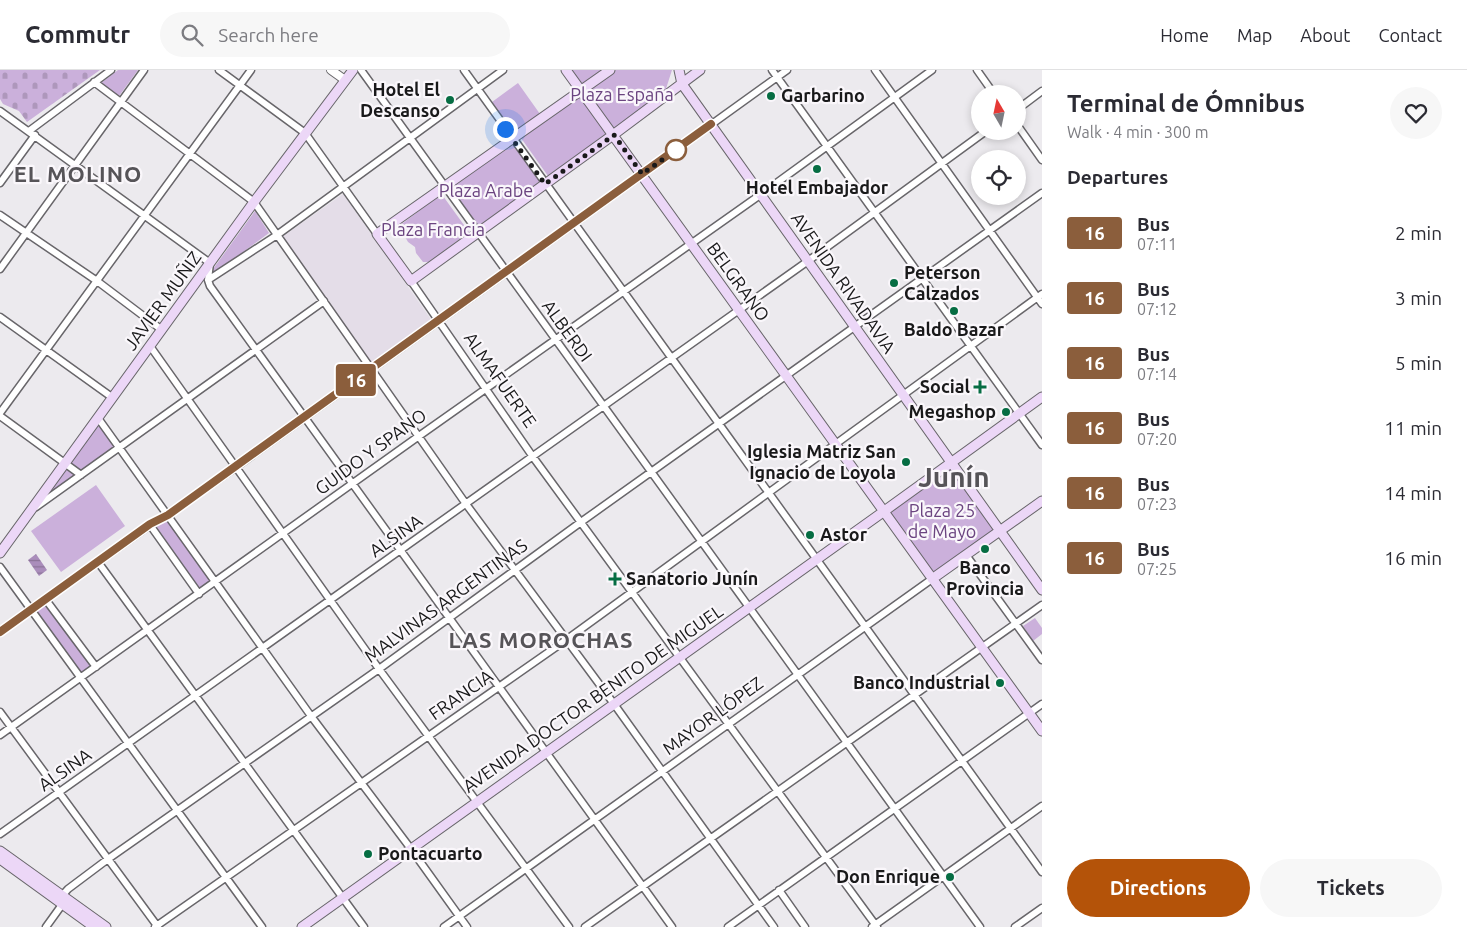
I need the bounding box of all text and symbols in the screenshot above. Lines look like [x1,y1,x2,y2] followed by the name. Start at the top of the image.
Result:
[160,12,510,57] search box
[25,21,130,48] text: Commutr
[178,21,206,49] icon: search
[218,24,319,46] text: Search here
[1160,25,1209,45] text: Home
[1237,25,1272,45] text: Map
[1300,25,1350,45] text: About
[1378,25,1442,45] text: Contact
[360,79,441,120] place label: Hotel El Descanso
[570,84,674,104] park label: Plaza España
[781,85,865,105] place label: Garbarino
[971,85,1026,140] north arrow
[971,85,1026,205] map controls
[1390,87,1442,139] button: heart
[765,90,777,102] marker: Garbarino
[1067,90,1305,117] text: Terminal de Ómnibus
[444,94,456,106] marker: Hotel El Descanso
[493,117,518,142] your location
[1067,123,1209,141] text: Walk · 4 min · 300 m
[665,139,687,161] unlabelled marker
[971,150,1026,205] button: locate
[14,161,142,186] district label: EL MOLINO
[811,163,823,175] marker: Hotel Embajador
[1067,166,1168,188] text: Departures
[746,177,889,197] place label: Hotel Embajador
[439,180,533,200] park label: Plaza Arabe
[788,208,900,357] street label: AVENIDA RIVADAVIA
[1137,213,1170,235] text: Bus
[381,219,485,239] park label: Plaza Francia
[1395,222,1442,244] text: 2 min
[1084,223,1105,243] text: 16
[1137,235,1177,253] text: 07:11
[704,238,774,325] street label: BELGRANO
[119,247,205,353] street label: JAVIER MUÑIZ
[904,262,981,303] place label: Peterson Calzados
[888,277,900,289] marker: Peterson Calzados
[1137,278,1170,300] text: Bus
[1395,287,1442,309] text: 3 min
[1084,288,1105,308] text: 16
[539,296,597,365] street label: ALBERDI
[1137,300,1177,318] text: 07:12
[948,305,960,317] marker: Baldo Bazar
[904,319,1005,339] place label: Baldo Bazar
[461,328,541,431] street label: ALMAFUERTE
[1137,343,1170,365] text: Bus
[1395,352,1442,374] text: 5 min
[1084,353,1105,373] text: 16
[334,364,378,396] line badge: 16
[1137,365,1177,383] text: 07:14
[346,370,366,390] text: 16
[920,376,971,396] place label: Social
[974,381,986,393] marker: Social
[909,401,996,421] place label: Megashop
[311,404,430,498] street label: GUIDO Y SPANO
[1000,406,1012,418] marker: Megashop
[1137,408,1170,430] text: Bus
[1384,417,1442,439] text: 11 min
[1084,418,1105,438] text: 16
[1137,430,1177,448] text: 07:20
[747,441,896,482] place label: Iglesia Matriz San Ignacio de Loyola
[900,456,912,468] marker: Iglesia Matriz San Ignacio de Loyola
[918,461,990,492] district label: Junín
[1137,473,1170,495] text: Bus
[1384,482,1442,504] text: 14 min
[1084,483,1105,503] text: 16
[1137,495,1177,513] text: 07:23
[908,500,976,541] park label: Plaza 25 de Mayo
[365,510,426,560] street label: ALSINA
[820,524,868,544] place label: Astor
[804,529,816,541] marker: Astor
[360,535,531,666] street label: MALVINAS ARGENTINAS
[1137,538,1170,560] text: Bus
[979,543,991,555] marker: Banco Provincia
[1384,547,1442,569] text: 16 min
[1084,548,1105,568] text: 16
[946,557,1024,598] place label: Banco Provincia
[1137,560,1177,578] text: 07:25
[626,568,758,588] place label: Sanatorio Junín
[608,572,622,586] marker: Sanatorio Junín
[459,600,726,796] street label: AVENIDA DOCTOR BENITO DE MIGUEL
[448,627,634,652] district label: LAS MOROCHAS
[425,665,496,723] street label: FRANCIA
[658,671,766,758] street label: MAYOR LÓPEZ
[853,672,991,692] place label: Banco Industrial
[994,677,1006,689] marker: Banco Industrial
[34,744,95,794] street label: ALSINA
[378,843,483,863] place label: Pontacuarto
[362,848,374,860] marker: Pontacuarto
[1067,859,1250,917] button: Directions
[1260,859,1442,917] button: Tickets
[836,866,940,886] place label: Don Enrique
[944,871,956,883] marker: Don Enrique

